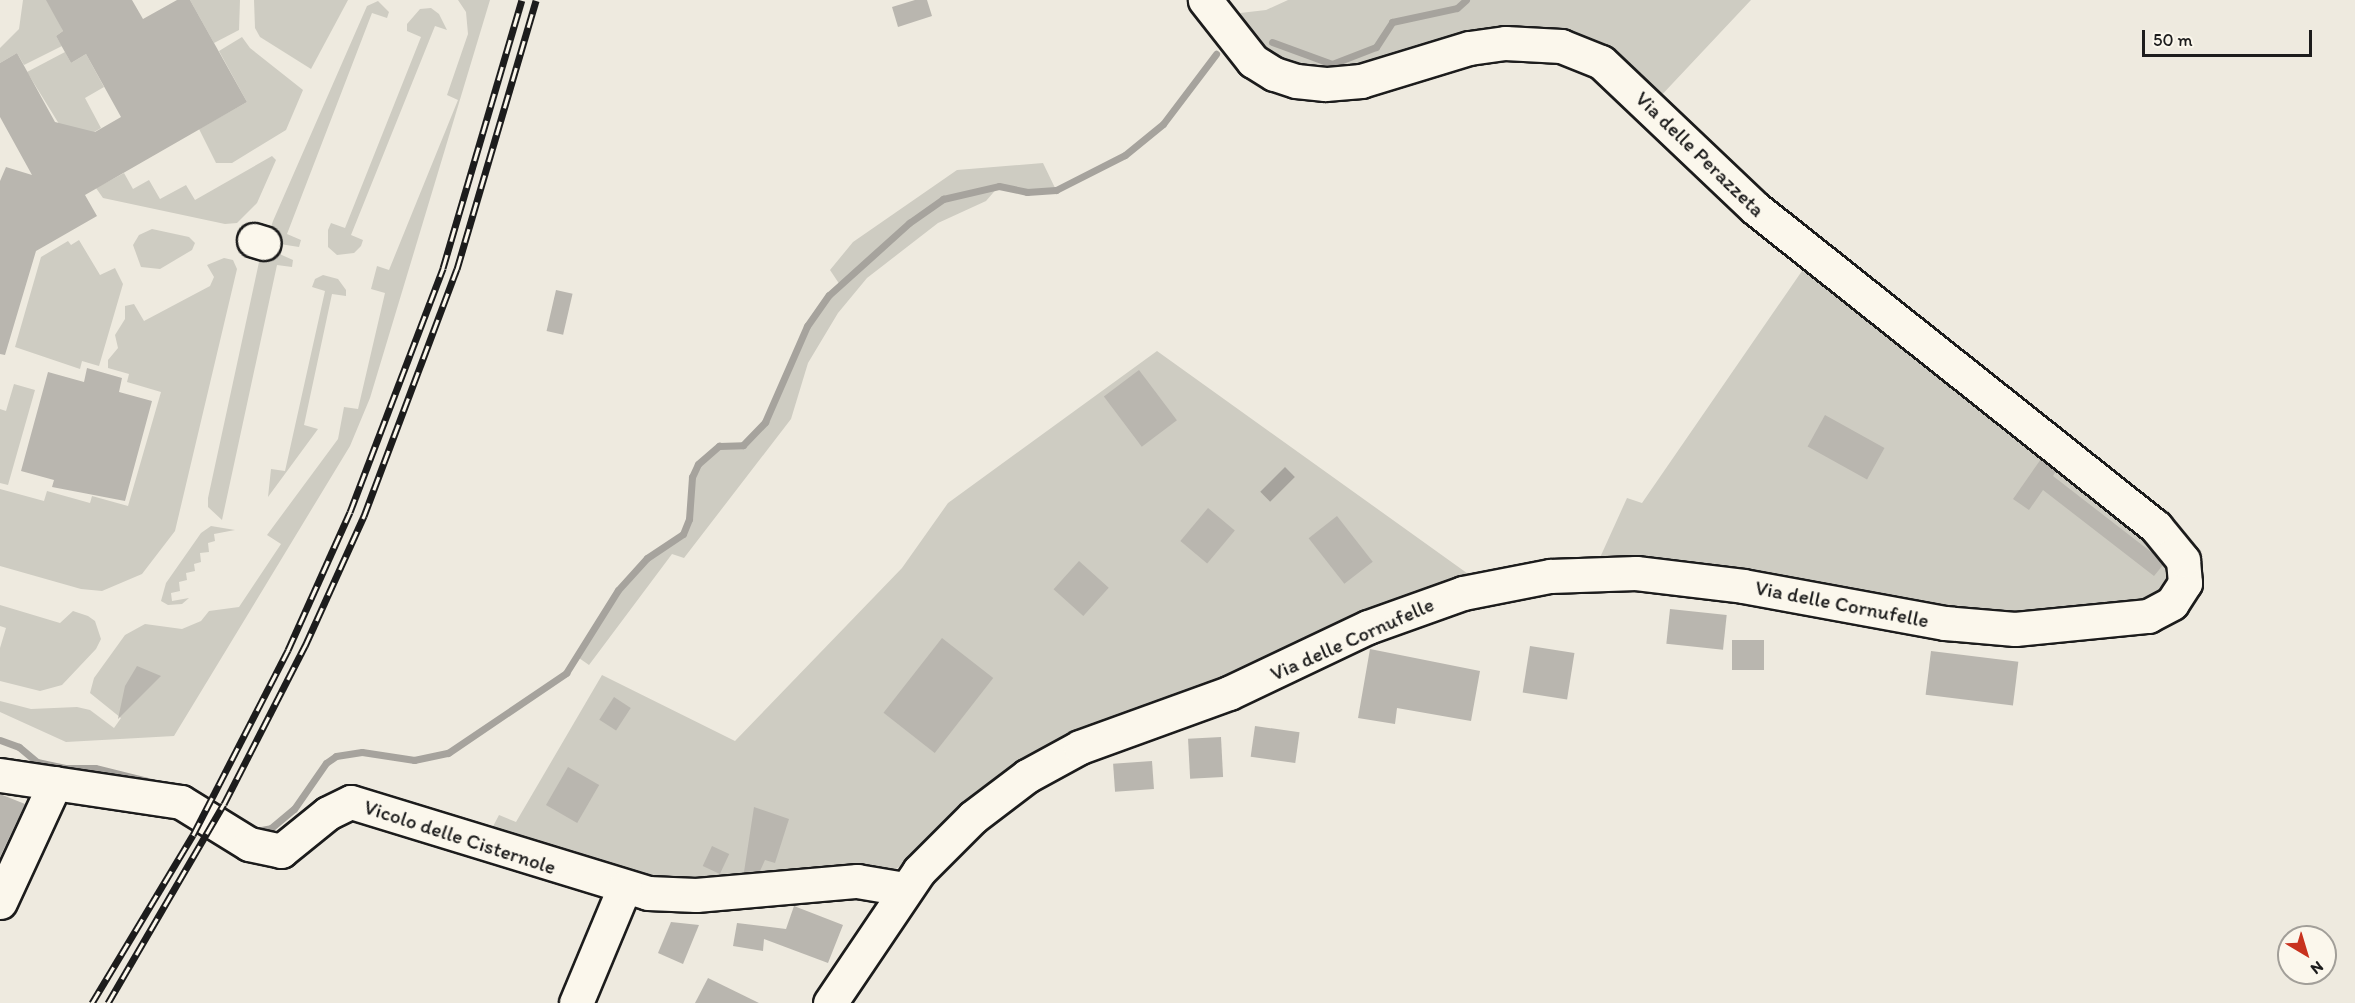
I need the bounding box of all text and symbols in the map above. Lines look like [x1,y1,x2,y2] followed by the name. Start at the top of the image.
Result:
[2145,18,2314,56] scale bar
[2153,29,2193,51] text: 50 m
[1630,86,1770,222] street label: Via delle Perazzeta
[1753,575,1931,633] street label: Via delle Cornufelle
[1266,592,1438,686] street label: Via delle Cornufelle
[361,794,559,880] street label: Vicolo delle Cisternole
[2277,925,2337,985] north arrow
[2307,957,2327,979] text: N

